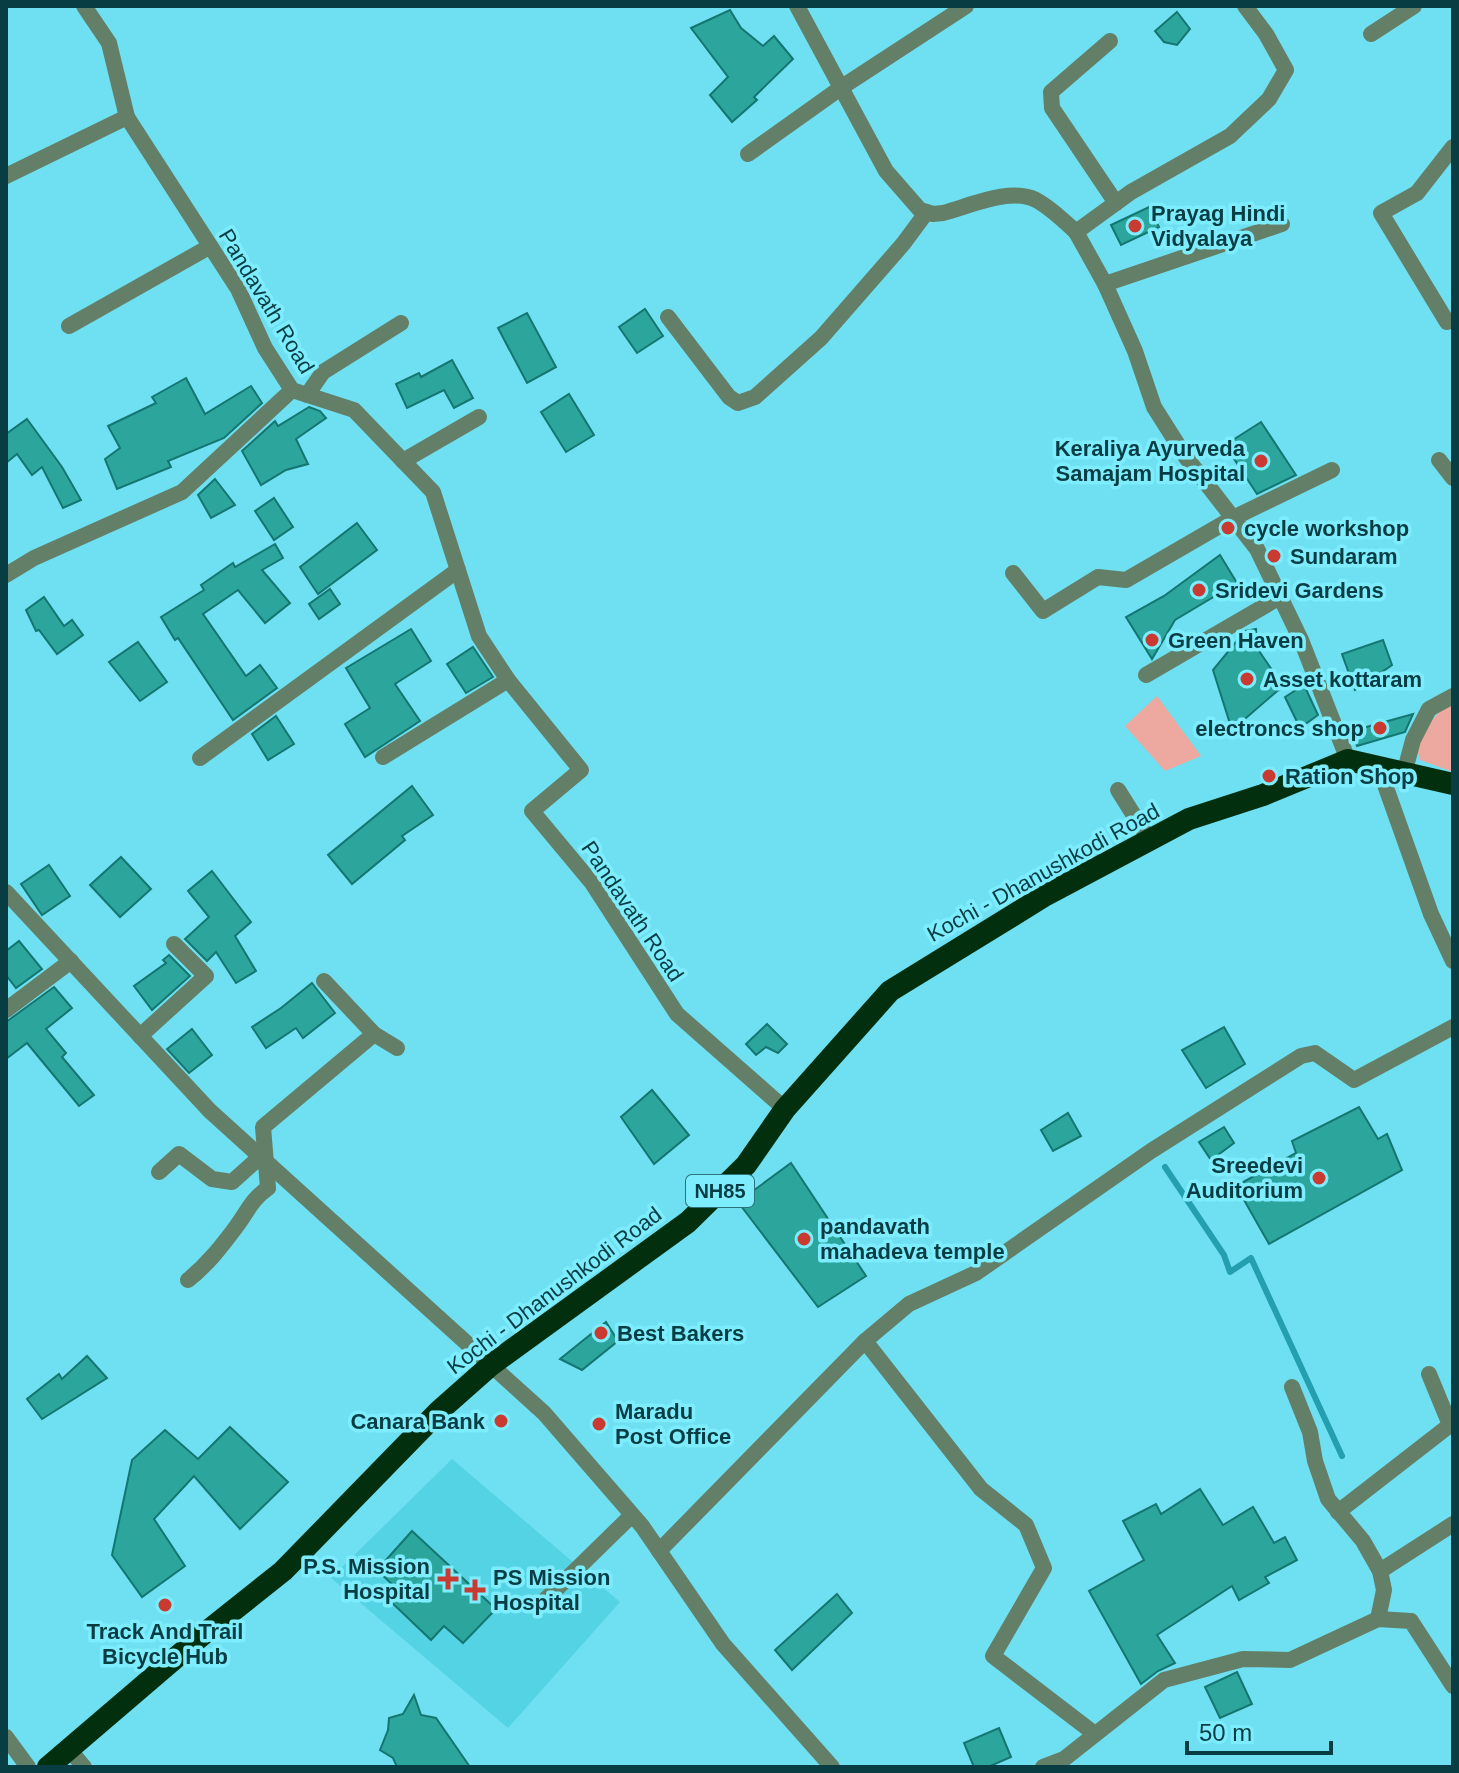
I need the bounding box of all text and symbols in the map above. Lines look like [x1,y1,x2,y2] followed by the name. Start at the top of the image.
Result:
[1151,201,1285,251] place label: Prayag Hindi Vidyalaya
[1126,217,1144,235] marker: Prayag Hindi Vidyalaya
[214,225,319,378] street label: Pandavath Road
[1055,436,1246,486] place label: Keraliya Ayurveda Samajam Hospital
[1252,452,1270,470] marker: Keraliya Ayurveda Samajam Hospital
[1244,516,1409,541] place label: cycle workshop
[1219,519,1237,537] marker: cycle workshop
[1290,544,1398,569] place label: Sundaram
[1265,547,1283,565] marker: Sundaram
[1215,578,1384,603] place label: Sridevi Gardens
[1190,581,1208,599] marker: Sridevi Gardens
[1168,628,1304,653] place label: Green Haven
[1143,631,1161,649] marker: Green Haven
[1263,667,1422,692] place label: Asset kottaram
[1238,670,1256,688] marker: Asset kottaram
[1195,716,1364,741] place label: electroncs shop
[1371,719,1389,737] marker: electroncs shop
[1285,764,1415,789] place label: Ration Shop
[1260,767,1278,785] marker: Ration Shop
[923,798,1164,947] street label: Kochi - Dhanushkodi Road
[576,836,689,986] street label: Pandavath Road
[1186,1153,1303,1203] place label: Sreedevi Auditorium
[1310,1169,1328,1187] marker: Sreedevi Auditorium
[686,1175,754,1207] road number: NH85
[442,1202,666,1379] street label: Kochi - Dhanushkodi Road
[820,1214,1005,1264] place label: pandavath mahadeva temple
[795,1230,813,1248] marker: pandavath mahadeva temple
[617,1321,744,1346] place label: Best Bakers
[592,1324,610,1342] marker: Best Bakers
[615,1399,731,1449] place label: Maradu Post Office
[350,1409,486,1434] place label: Canara Bank
[492,1412,510,1430] marker: Canara Bank
[590,1415,608,1433] marker: Maradu Post Office
[303,1554,430,1604] place label: P.S. Mission Hospital
[493,1565,610,1615] place label: PS Mission Hospital
[437,1568,459,1590] marker: P.S. Mission Hospital
[464,1579,486,1601] marker: PS Mission Hospital
[156,1596,174,1614] marker: Track And Trail Bicycle Hub
[87,1619,243,1669] place label: Track And Trail Bicycle Hub
[1187,1705,1331,1755] scale bar
[1199,1719,1252,1746] text: 50 m

